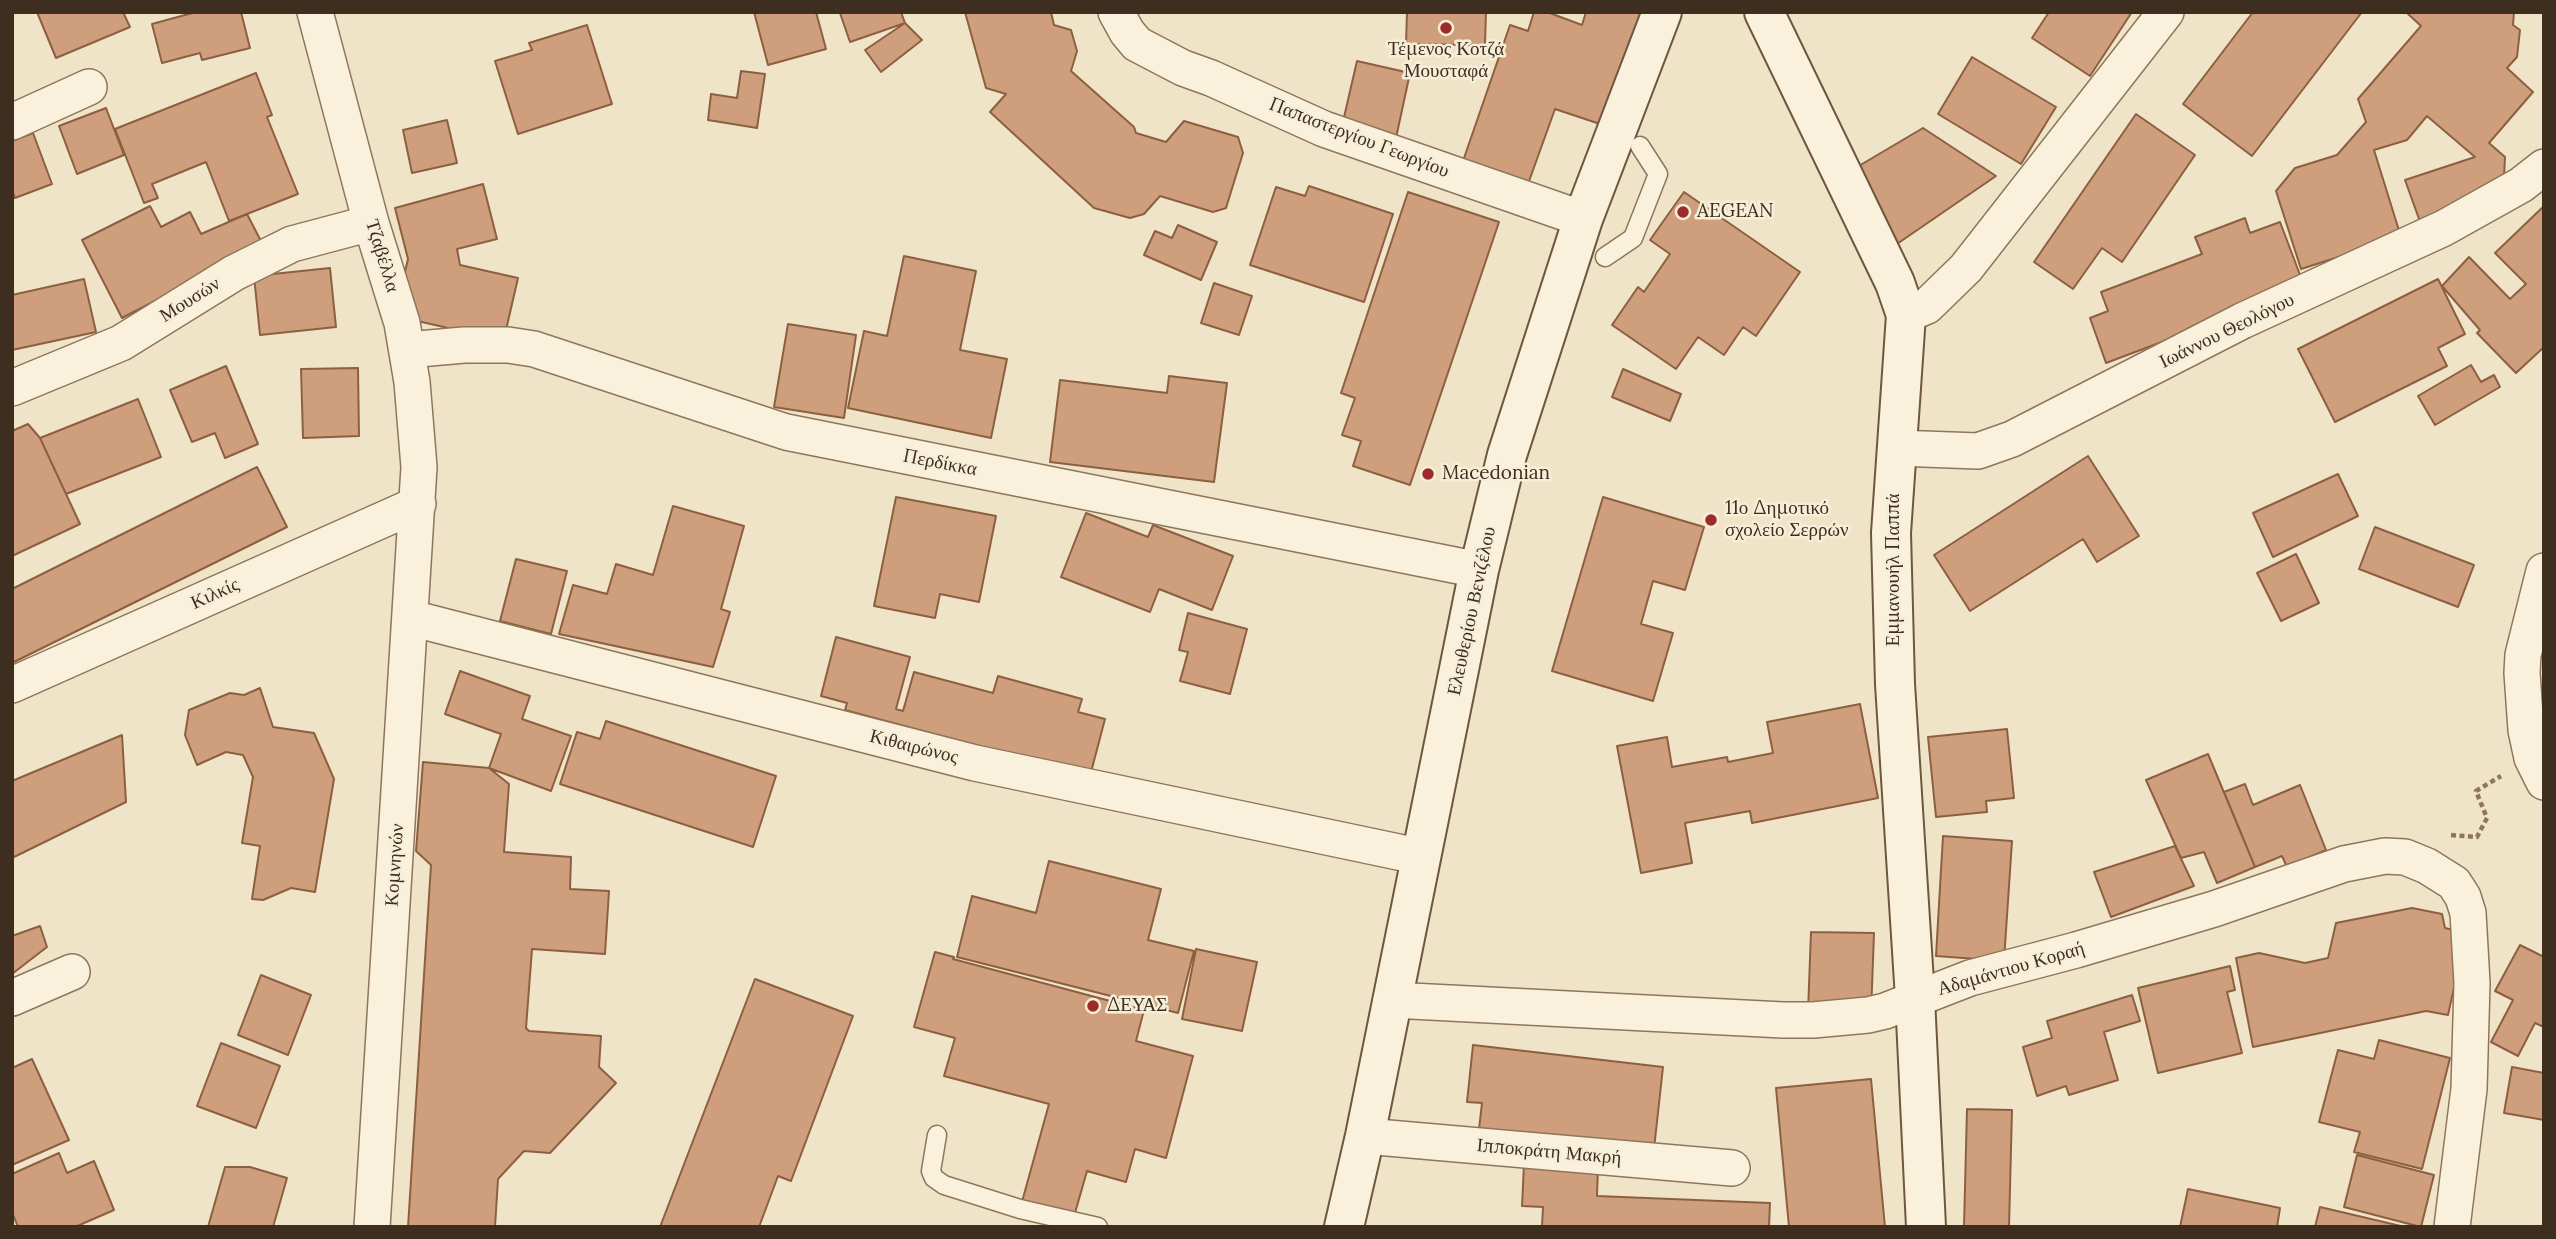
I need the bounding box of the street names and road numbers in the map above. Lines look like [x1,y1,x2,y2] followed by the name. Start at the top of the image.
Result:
[1266,93,1452,183] street label: Παπαστεργίου Γεωργίου
[360,217,404,295] street label: Τζαβέλλα
[155,273,225,327] street label: Μουσών
[2156,289,2298,373] street label: Ιωάννου Θεολόγου
[901,445,979,481] street label: Περδίκκα
[1883,494,1905,646] street label: Εμμανουήλ Παππά
[1443,524,1501,698] street label: Ελευθερίου Βενιζέλου
[187,573,243,615] street label: Κιλκίς
[867,725,961,769] street label: Κιθαιρώνος
[381,823,409,907] street label: Κομνηνών
[1935,937,2087,1001] street label: Αδαμάντιου Κοραή
[1476,1134,1622,1170] street label: Ιπποκράτη Μακρή

